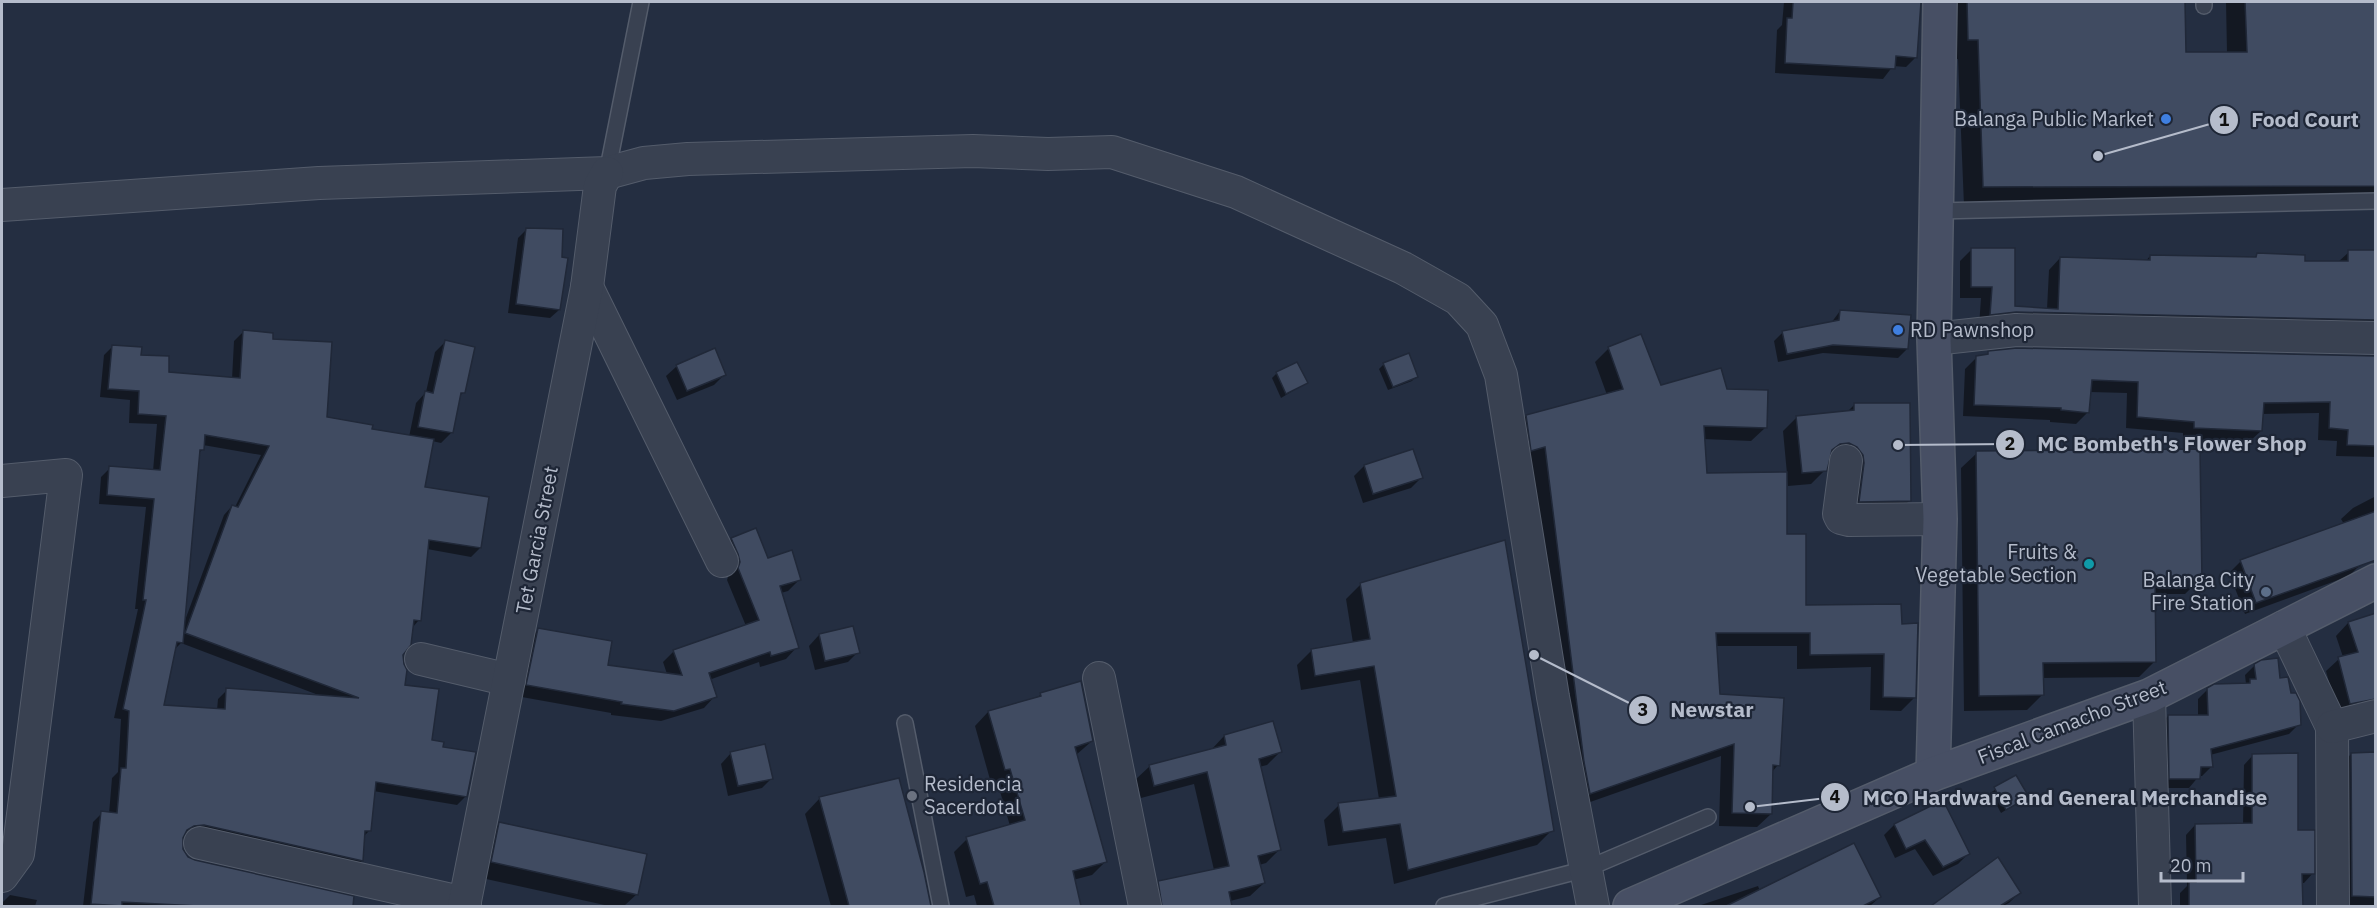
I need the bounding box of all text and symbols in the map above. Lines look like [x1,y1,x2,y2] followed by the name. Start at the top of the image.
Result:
[2209,100,2371,139] callout: Food Court
[1954,105,2154,132] place label: Balanga Public Market
[2251,105,2359,133] text: Food Court
[2219,108,2230,131] text: 1
[2159,112,2173,126] marker: Balanga Public Market
[1910,316,2034,343] place label: RD Pawnshop
[1891,323,1905,337] marker: RD Pawnshop
[1995,424,2318,463] callout: MC Bombeth's Flower Shop
[2037,429,2307,457] text: MC Bombeth's Flower Shop
[2005,432,2015,455] text: 2
[509,464,564,616] street label: Tet Garcia Street
[1915,538,2077,588] place label: Fruits & Vegetable Section
[2082,557,2096,571] marker: Fruits & Vegetable Section
[2142,566,2254,616] place label: Balanga City Fire Station
[2259,585,2273,599] marker: Balanga City Fire Station
[1974,673,2170,770] street label: Fiscal Camacho Street
[1628,690,1766,729] callout: Newstar
[1670,695,1754,723] text: Newstar
[1638,698,1648,721] text: 3
[924,770,1022,820] place label: Residencia Sacerdotal
[1820,778,2279,817] callout: MCO Hardware and General Merchandise
[1863,783,2267,811] text: MCO Hardware and General Merchandise
[1830,785,1841,808] text: 4
[905,789,919,803] marker: Residencia Sacerdotal
[2161,845,2244,883] scale bar
[2170,854,2212,877] text: 20 m

